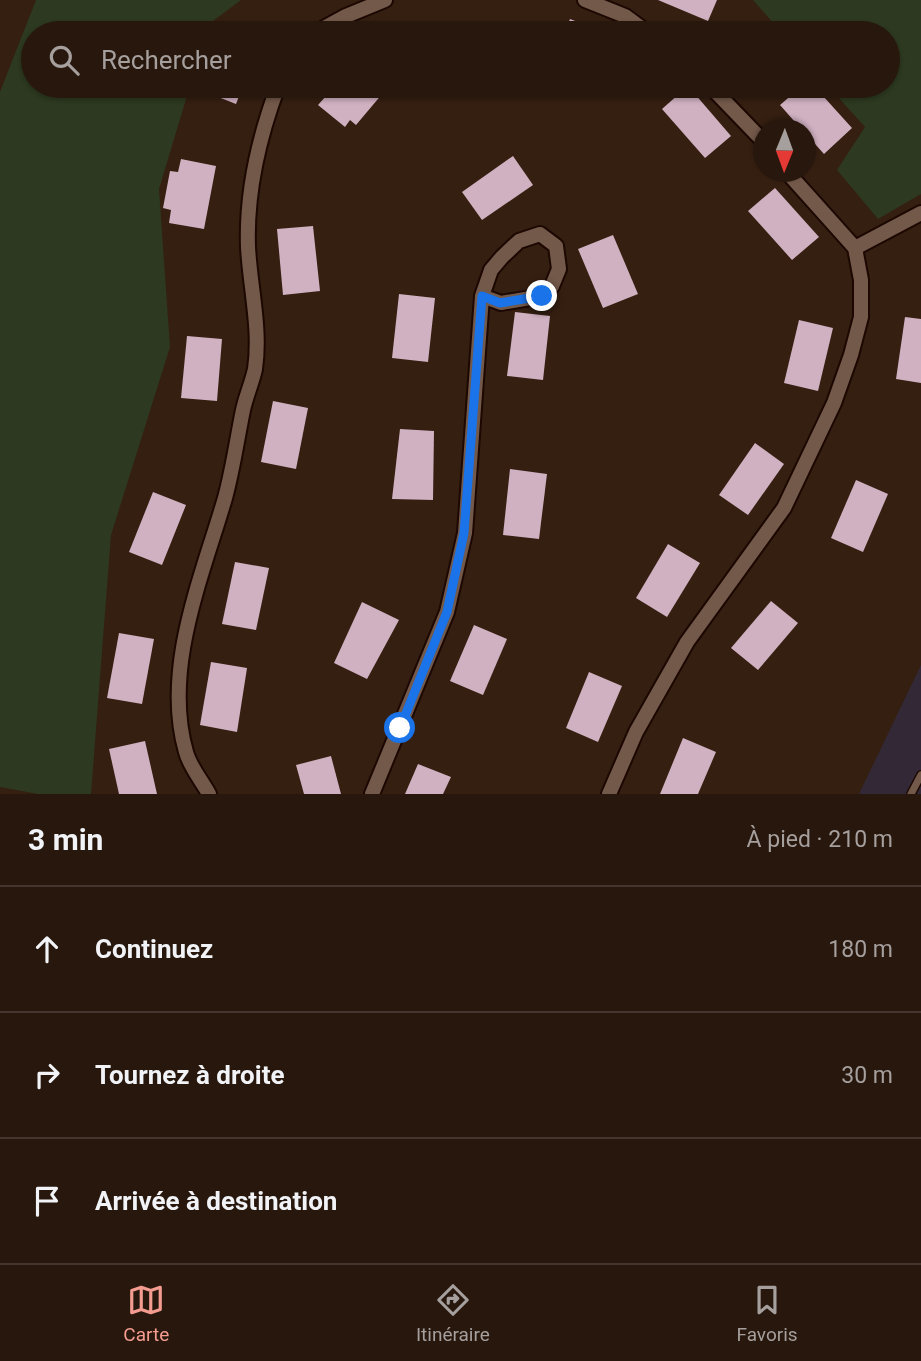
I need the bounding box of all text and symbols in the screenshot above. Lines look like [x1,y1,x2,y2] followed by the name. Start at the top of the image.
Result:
[21,21,900,98] search box
[45,41,83,79] icon: search
[101,45,232,75] text: Rechercher
[753,119,816,182] north arrow
[526,280,557,311] route end
[384,712,415,743] route start
[28,822,103,857] text: 3 min
[747,826,893,853] text: À pied · 210 m
[28,930,66,968] icon: ahead
[95,934,213,964] text: Continuez
[828,936,893,963] text: 180 m
[28,1056,66,1094] icon: right
[95,1060,285,1090] text: Tournez à droite
[841,1062,893,1089] text: 30 m
[28,1182,66,1220] icon: arrive
[95,1186,337,1216] text: Arrivée à destination
[123,1281,169,1346] tab: Carte
[416,1281,490,1346] tab: Itinéraire
[736,1281,798,1346] tab: Favoris

